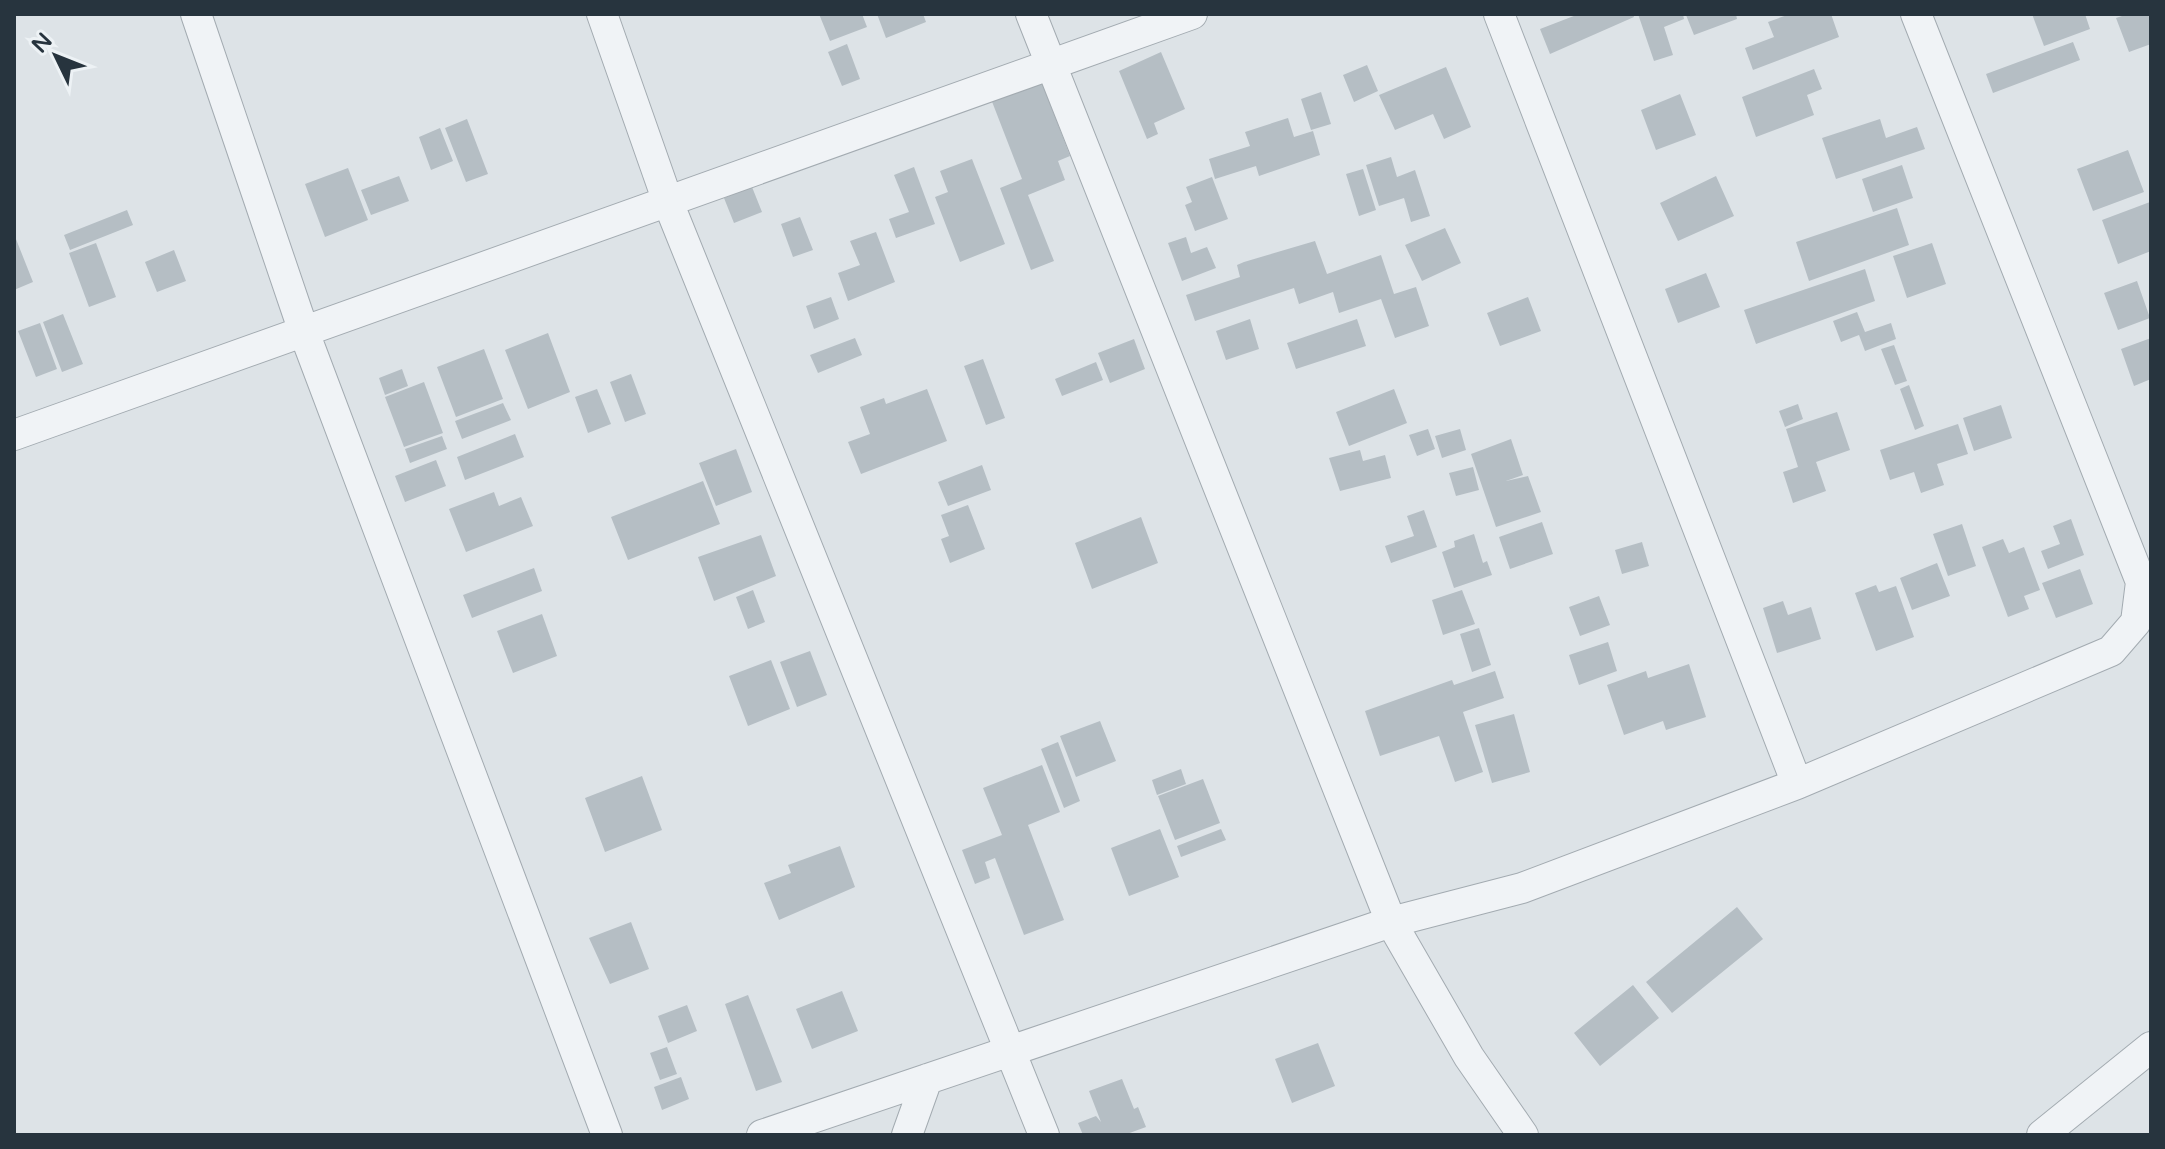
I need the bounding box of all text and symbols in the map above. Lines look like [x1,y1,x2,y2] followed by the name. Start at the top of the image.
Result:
[16,16,96,96] north arrow
[27,28,58,58] text: N

